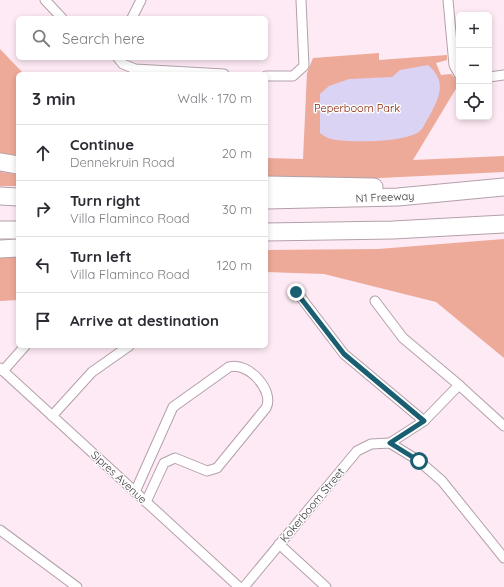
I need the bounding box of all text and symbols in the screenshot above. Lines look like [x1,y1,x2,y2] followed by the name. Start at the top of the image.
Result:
[456,12,492,120] map controls
[456,12,492,48] button: +
[16,16,268,60] search box
[30,27,52,49] icon: search
[62,29,145,48] text: Search here
[456,48,492,84] button: −
[456,84,492,120] button: locate
[32,88,76,109] text: 3 min
[177,90,252,106] text: Walk · 170 m
[314,101,400,115] park label: Peperboom Park
[70,135,134,154] text: Continue
[32,142,54,164] icon: ahead
[222,145,252,161] text: 20 m
[70,154,175,170] text: Dennekruin Road
[355,188,415,206] street label: N1 Freeway
[70,191,141,210] text: Turn right
[32,198,54,220] icon: right
[222,201,252,217] text: 30 m
[70,210,190,226] text: Villa Flaminco Road
[70,247,132,266] text: Turn left
[32,254,54,276] icon: left
[217,257,252,273] text: 120 m
[70,266,190,282] text: Villa Flaminco Road
[287,283,305,301] route end
[32,310,54,332] icon: arrive
[70,311,219,330] text: Arrive at destination
[88,448,150,506] street label: Sipres Avenue
[410,452,428,470] route start
[277,465,347,545] street label: Kokerboom Street

